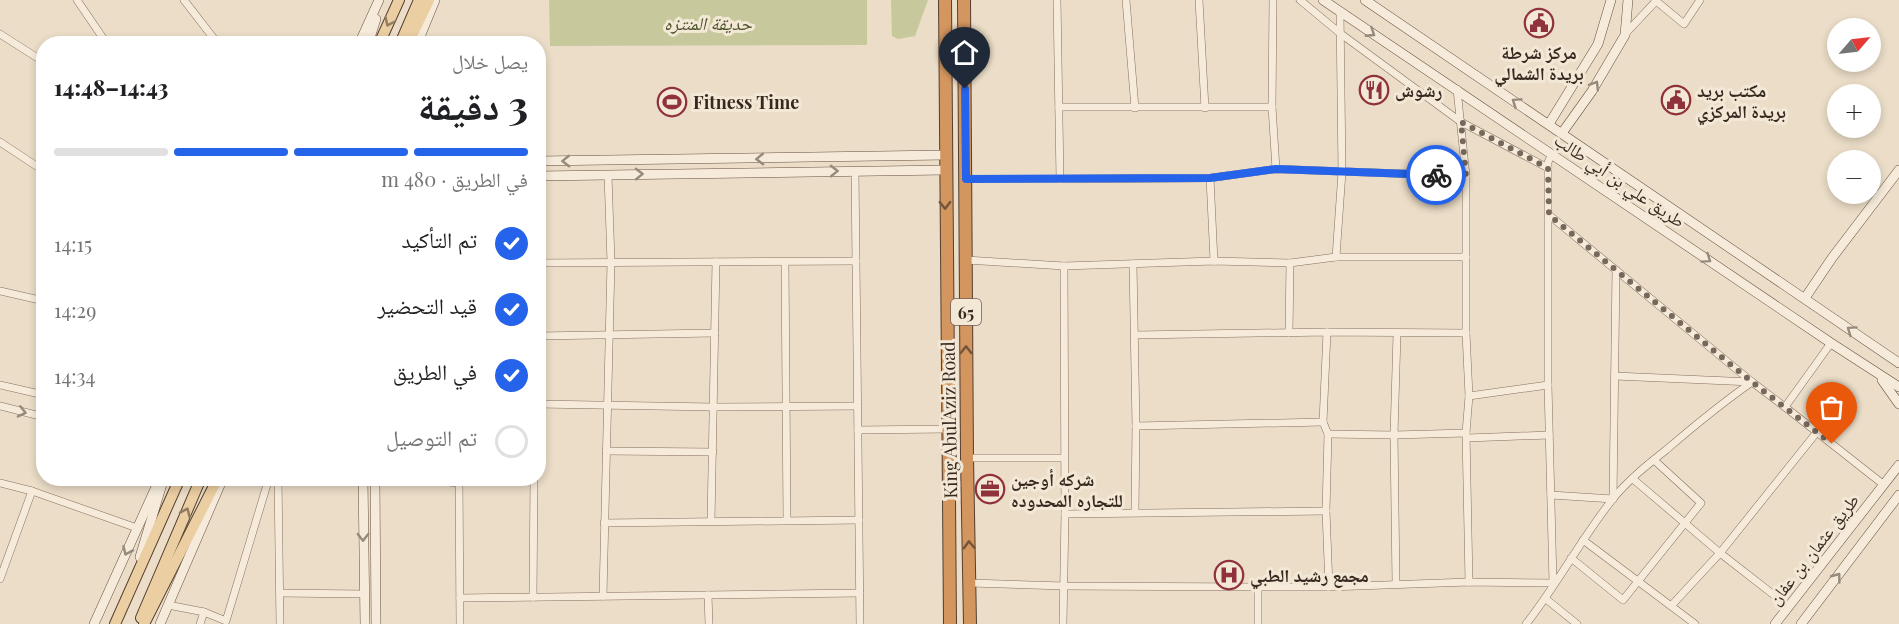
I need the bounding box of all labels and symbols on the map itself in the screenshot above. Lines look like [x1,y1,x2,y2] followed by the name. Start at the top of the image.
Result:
[1523,7,1555,39] public building icon: مركز شرطة بريدة الشمالي
[664,11,752,35] park label: حديقة المنتزه
[384,15,396,26] one-way arrow
[1827,18,1881,72] north arrow
[1364,26,1375,37] one-way arrow
[939,27,990,89] pin
[1494,40,1584,88] place label: مركز شرطة بريدة الشمالي
[1358,74,1390,106] restaurant icon: رشوش
[1395,78,1442,102] place label: رشوش
[1697,78,1786,126] place label: مكتب بريد بريدة المركزي
[1587,81,1599,91] one-way arrow
[1660,84,1692,116] public building icon: مكتب بريد بريدة المركزي
[656,86,688,118] sports icon: Fitness Time
[693,90,799,114] place label: Fitness Time
[1512,98,1523,109] one-way arrow
[1548,127,1690,236] street label: طريق علي بن أبي طالب
[1406,145,1466,205] courier
[756,153,765,165] one-way arrow
[561,155,570,167] one-way arrow
[829,165,838,177] one-way arrow
[634,168,643,181] one-way arrow
[939,201,952,210] one-way arrow
[1700,252,1711,263] one-way arrow
[951,299,981,325] road number: 65
[1846,326,1857,337] one-way arrow
[936,341,962,499] street label: King AbulAziz Road
[960,345,972,354] one-way arrow
[1806,382,1857,444] pin
[17,404,27,417] one-way arrow
[1011,467,1123,512] place label: شركه أوجين للتجاره المحدوده
[974,473,1006,505] office icon: شركه أوجين للتجاره المحدوده
[1762,488,1864,610] street label: طريق عثمان بن عفان
[178,508,190,519] one-way arrow
[357,532,369,541] one-way arrow
[963,540,975,549] one-way arrow
[123,544,135,555] one-way arrow
[1213,559,1245,591] hospital icon: مجمع رشيد الطبي
[1250,563,1369,590] place label: مجمع رشيد الطبي
[1829,573,1840,584] one-way arrow

